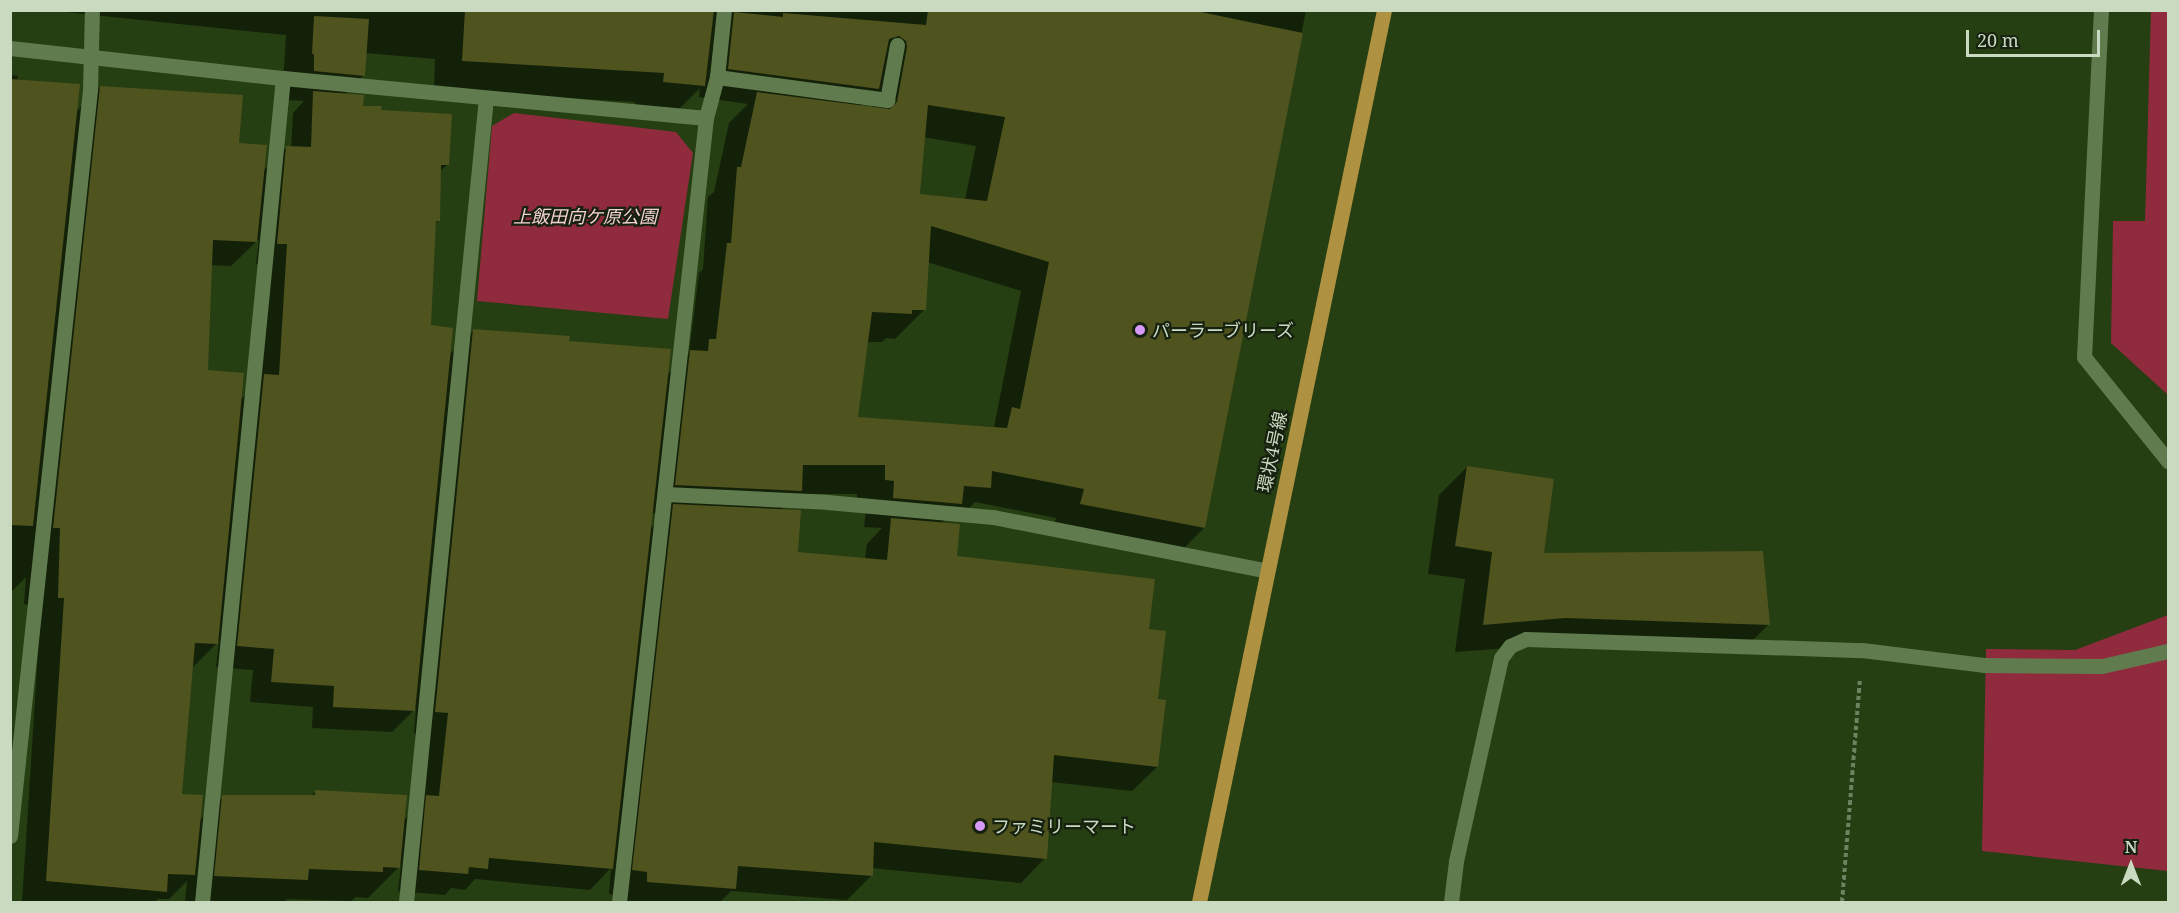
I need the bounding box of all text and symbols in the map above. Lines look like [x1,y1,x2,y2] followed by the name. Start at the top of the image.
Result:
[1969,18,2102,56] scale bar
[1977,28,2019,52] text: 20 m
[513,205,657,227] park label: 上飯田向ケ原公園
[1152,319,1296,341] place label: パーラーブリーズ
[1133,323,1147,337] marker: パーラーブリーズ
[1253,410,1291,494] street label: 環状4号線
[992,815,1136,837] place label: ファミリーマート
[973,819,987,833] marker: ファミリーマート
[2101,835,2161,895] north arrow
[2125,836,2137,858] text: N

